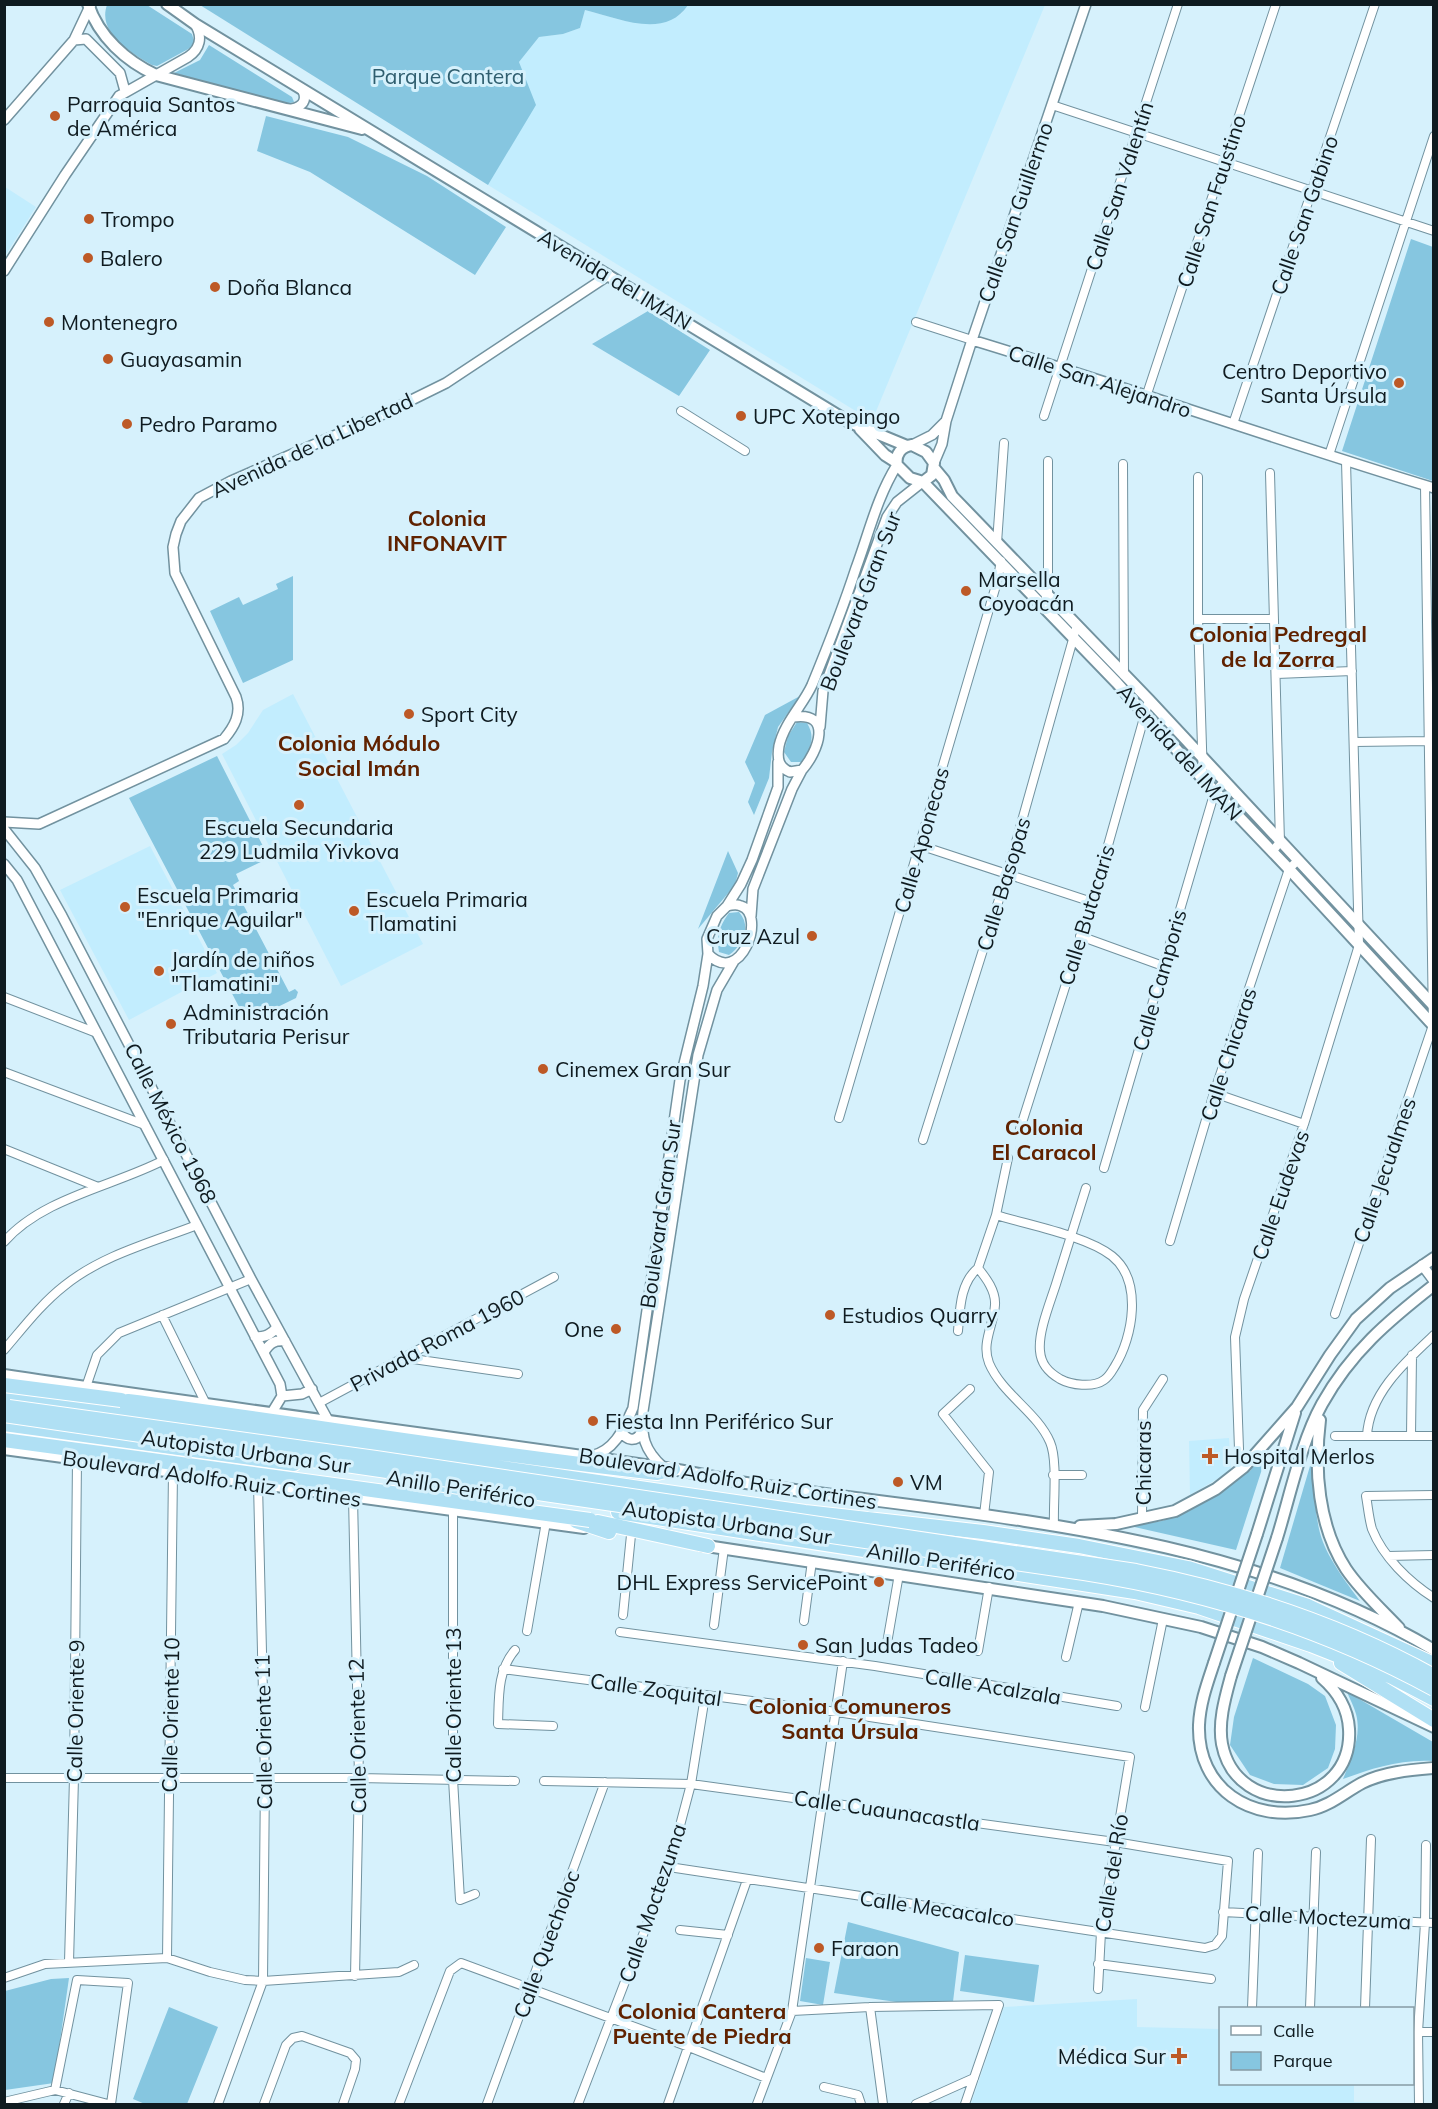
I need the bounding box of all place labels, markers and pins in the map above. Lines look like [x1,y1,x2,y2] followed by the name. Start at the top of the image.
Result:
[67,91,235,141] place label: Parroquia Santos de América
[48,109,62,123] marker: Parroquia Santos de América
[101,206,175,232] place label: Trompo
[82,212,96,226] marker: Trompo
[100,245,163,271] place label: Balero
[81,251,95,265] marker: Balero
[227,274,352,300] place label: Doña Blanca
[208,280,222,294] marker: Doña Blanca
[61,309,178,335] place label: Montenegro
[42,315,56,329] marker: Montenegro
[120,346,242,372] place label: Guayasamin
[101,352,115,366] marker: Guayasamin
[1222,358,1387,408] place label: Centro Deportivo Santa Úrsula
[1392,376,1406,390] marker: Centro Deportivo Santa Úrsula
[753,403,900,429] place label: UPC Xotepingo
[734,409,748,423] marker: UPC Xotepingo
[139,411,278,437] place label: Pedro Paramo
[120,417,134,431] marker: Pedro Paramo
[978,566,1074,616] place label: Marsella Coyoacán
[959,584,973,598] marker: Marsella Coyoacán
[421,701,518,727] place label: Sport City
[402,707,416,721] marker: Sport City
[292,798,306,812] marker: Escuela Secundaria 229 Ludmila Yivkova
[199,814,399,864] place label: Escuela Secundaria 229 Ludmila Yivkova
[137,882,303,932] place label: Escuela Primaria "Enrique Aguilar"
[366,886,528,936] place label: Escuela Primaria Tlamatini
[118,900,132,914] marker: Escuela Primaria "Enrique Aguilar"
[347,904,361,918] marker: Escuela Primaria Tlamatini
[706,923,800,949] place label: Cruz Azul
[805,929,819,943] marker: Cruz Azul
[171,946,315,996] place label: Jardín de niños "Tlamatini"
[152,964,166,978] marker: Jardín de niños "Tlamatini"
[183,999,350,1049] place label: Administración Tributaria Perisur
[164,1017,178,1031] marker: Administración Tributaria Perisur
[555,1056,731,1082] place label: Cinemex Gran Sur
[536,1062,550,1076] marker: Cinemex Gran Sur
[842,1302,997,1328] place label: Estudios Quarry
[823,1308,837,1322] marker: Estudios Quarry
[564,1316,604,1342] place label: One
[609,1322,623,1336] marker: One
[605,1408,833,1434] place label: Fiesta Inn Periférico Sur
[586,1414,600,1428] marker: Fiesta Inn Periférico Sur
[1224,1443,1375,1469] place label: Hospital Merlos
[1201,1447,1219,1465] marker: Hospital Merlos
[910,1469,943,1495] place label: VM
[891,1475,905,1489] marker: VM
[617,1569,867,1595] place label: DHL Express ServicePoint
[872,1575,886,1589] marker: DHL Express ServicePoint
[815,1632,978,1658] place label: San Judas Tadeo
[796,1638,810,1652] marker: San Judas Tadeo
[831,1935,899,1961] place label: Faraon
[812,1941,826,1955] marker: Faraon
[1058,2043,1166,2069] place label: Médica Sur
[1170,2047,1188,2065] marker: Médica Sur

